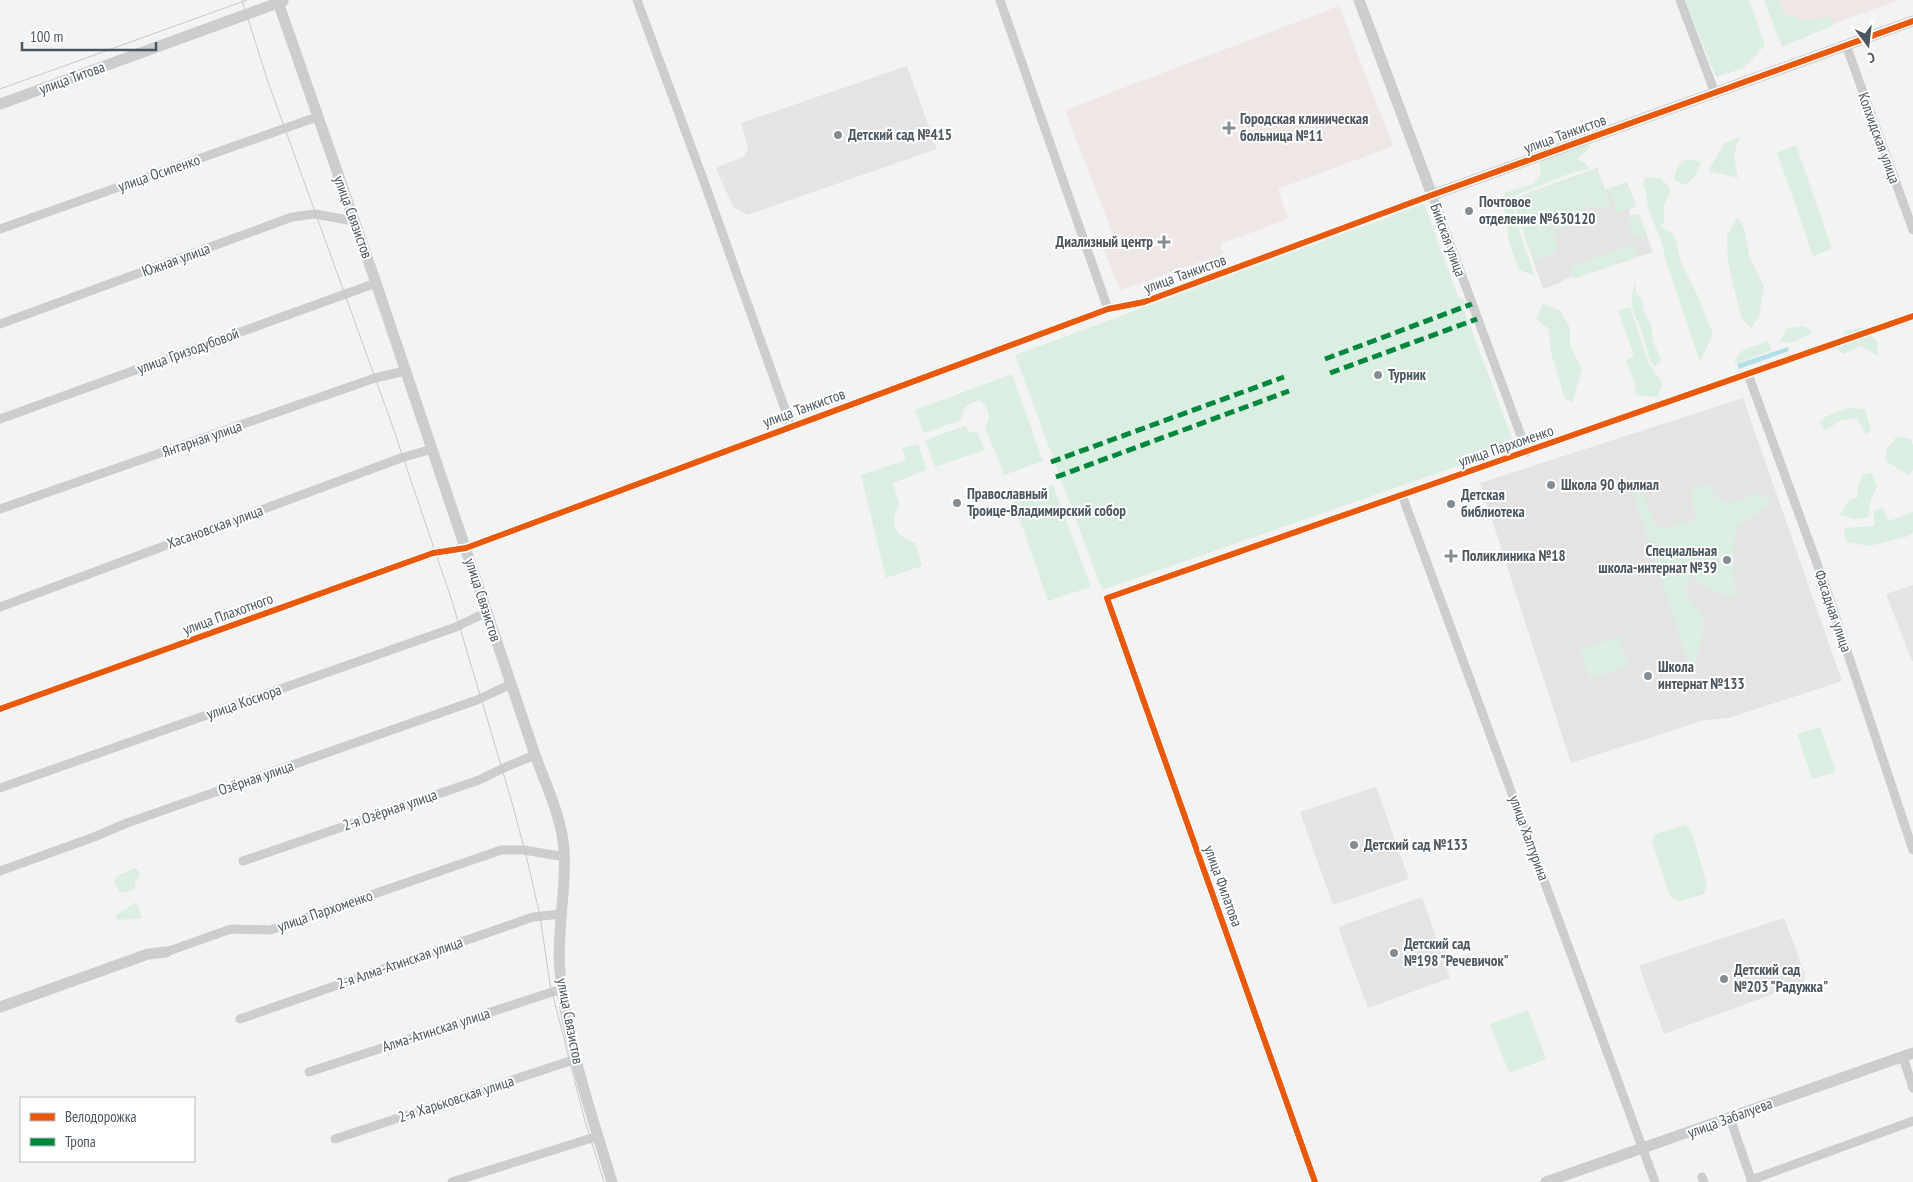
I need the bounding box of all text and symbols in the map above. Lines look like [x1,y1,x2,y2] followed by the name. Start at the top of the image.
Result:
[22,20,156,52] scale bar
[1843,20,1893,70] north arrow
[30,27,63,46] text: 100 m
[1865,48,1877,67] text: С
[36,57,107,98] street label: улица Титова
[1854,90,1905,186] street label: Колхидская улица
[1240,109,1368,145] place label: Городская клиническая больница №11
[1521,110,1609,157] street label: улица Танкистов
[1222,121,1236,135] marker: Городская клиническая больница №11
[848,125,952,144] place label: Детский сад №415
[832,129,844,141] marker: Детский сад №415
[115,150,202,195] street label: улица Осипенко
[330,173,377,261] street label: улица Связистов
[1479,192,1596,228] place label: Почтовое отделение №630120
[1426,201,1471,279] street label: Бийская улица
[1463,205,1475,217] marker: Почтовое отделение №630120
[1056,232,1153,251] place label: Диализный центр
[1157,235,1171,249] marker: Диализный центр
[139,238,212,281] street label: Южная улица
[1141,250,1229,297] street label: улица Танкистов
[134,323,241,378] street label: улица Гризодубовой
[1388,365,1427,384] place label: Турник
[1372,369,1384,381] marker: Турник
[760,384,848,431] street label: улица Танкистов
[160,416,244,461] street label: Янтарная улица
[1456,420,1556,471] street label: улица Пархоменко
[1561,475,1659,494] place label: Школа 90 филиал
[1545,479,1557,491] marker: Школа 90 филиал
[967,484,1126,520] place label: Православный Троице-Владимирский собор
[1461,485,1525,521] place label: Детская библиотека
[951,497,963,509] marker: Православный Троице-Владимирский собор
[1445,498,1457,510] marker: Детская библиотека
[164,500,265,553] street label: Хасановская улица
[1598,541,1717,577] place label: Специальная школа-интернат №39
[1462,546,1566,565] place label: Поликлиника №18
[1444,549,1458,563] marker: Поликлиника №18
[1721,554,1733,566] marker: Специальная школа-интернат №39
[461,556,506,644] street label: улица Связистов
[1811,567,1856,654] street label: Фасадная улица
[180,588,276,639] street label: улица Плахотного
[1658,657,1745,693] place label: Школа интернат №133
[1642,670,1654,682] marker: Школа интернат №133
[204,680,284,723] street label: улица Косиора
[216,756,296,799] street label: Озёрная улица
[340,785,440,835] street label: 2-я Озёрная улица
[1505,793,1554,883] street label: улица Халтурина
[1364,835,1468,854] place label: Детский сад №133
[1348,839,1360,851] marker: Детский сад №133
[1200,843,1247,929] street label: улица Филатова
[275,885,375,936] street label: улица Пархоменко
[334,932,465,993] street label: 2-я Алма-Атинская улица
[1404,934,1509,970] place label: Детский сад №198 "Речевичок"
[1388,947,1400,959] marker: Детский сад №198 "Речевичок"
[1734,960,1828,996] place label: Детский сад №203 "Радужка"
[1718,973,1730,985] marker: Детский сад №203 "Радужка"
[553,976,588,1065] street label: улица Связистов
[380,1003,492,1056] street label: Алма-Атинская улица
[396,1071,516,1126] street label: 2-я Харьковская улица
[1685,1093,1775,1142] street label: улица Забалуева
[20,1097,195,1162] legend
[65,1107,136,1126] text: Велодорожка
[65,1132,96,1151] text: Тропа

